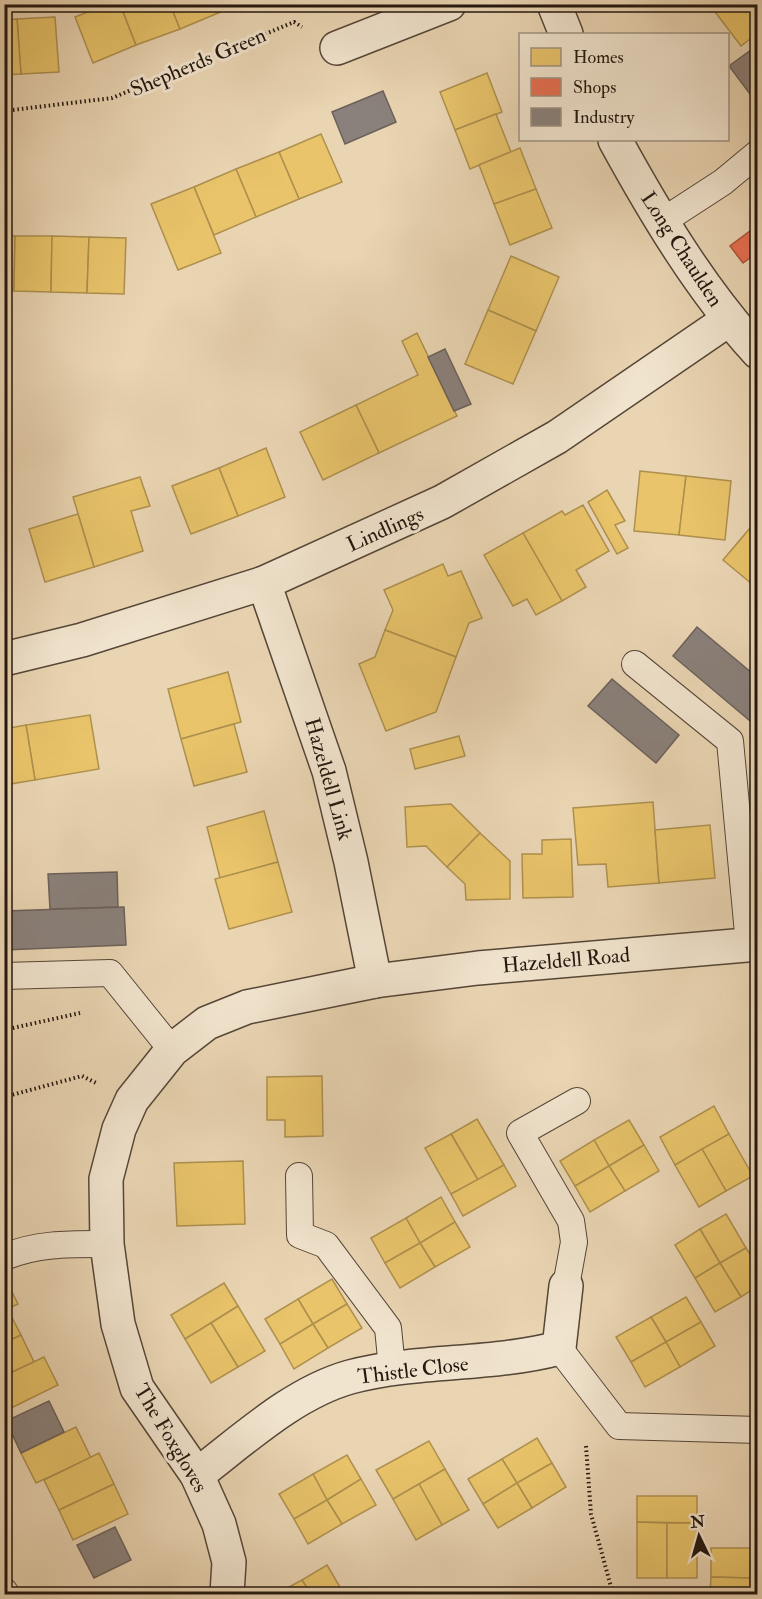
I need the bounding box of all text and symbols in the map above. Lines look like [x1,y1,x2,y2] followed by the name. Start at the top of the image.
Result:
[126,22,270,103] street label: Shepherds Green
[519,33,729,141] legend
[573,46,624,69] text: Homes
[573,76,616,99] text: Shops
[573,106,635,129] text: Industry
[634,187,729,312] street label: Long Chaulden
[343,501,428,558] street label: Lindlings
[298,715,359,843] street label: Hazeldell Link
[501,941,632,980] street label: Hazeldell Road
[356,1350,470,1391] street label: Thistle Close
[128,1379,214,1498] street label: The Foxgloves
[669,1506,729,1566] north arrow
[689,1511,706,1533] text: N

